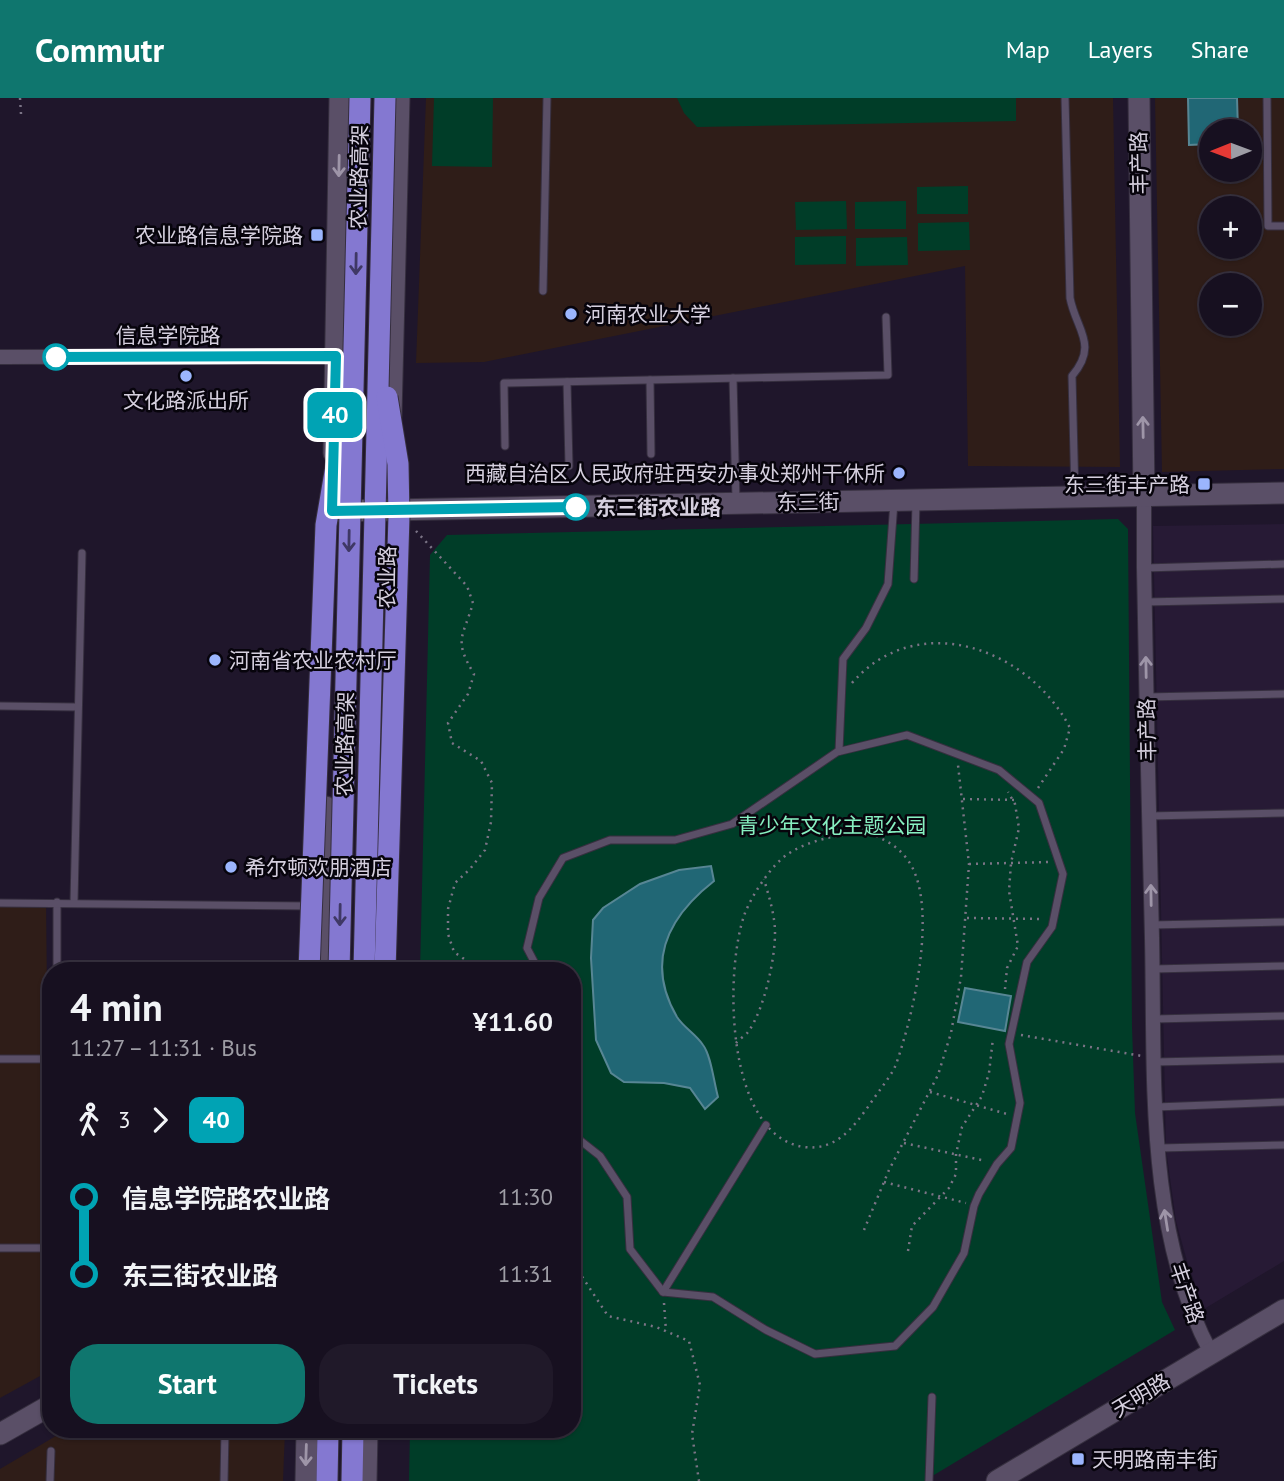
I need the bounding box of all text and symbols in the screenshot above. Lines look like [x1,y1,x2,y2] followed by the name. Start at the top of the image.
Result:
[35,28,164,71] text: Commutr
[1006,34,1050,65] text: Map
[1088,34,1153,65] text: Layers
[1191,34,1249,65] text: Share
[1199,119,1262,182] north arrow
[1199,119,1262,336] map controls
[345,124,373,230] street label: 农业路高架
[1125,131,1153,195] street label: 丰产路
[332,154,346,177] one-way arrow
[1199,196,1262,259] button: +
[135,222,303,249] place label: 农业路信息学院路
[309,227,325,243] marker: 农业路信息学院路
[349,252,363,275] one-way arrow
[1199,273,1262,336] button: −
[585,301,711,328] place label: 河南农业大学
[563,306,579,322] marker: 河南农业大学
[116,322,221,349] street label: 信息学院路
[43,344,69,370] unlabelled marker
[178,368,194,384] marker: 文化路派出所
[123,387,249,414] place label: 文化路派出所
[304,392,366,438] line badge: 40
[321,399,349,430] text: 40
[1136,416,1150,439] one-way arrow
[465,460,885,487] place label: 西藏自治区人民政府驻西安办事处郑州干休所
[891,465,907,481] marker: 西藏自治区人民政府驻西安办事处郑州干休所
[1064,471,1190,498] place label: 东三街丰产路
[1196,476,1212,492] marker: 东三街丰产路
[776,488,840,516] street label: 东三街
[563,494,589,520] marker: 东三街农业路
[595,494,721,521] place label: 东三街农业路
[343,529,356,552] one-way arrow
[373,545,401,609] street label: 农业路
[229,647,397,674] place label: 河南省农业农村厅
[207,652,223,668] marker: 河南省农业农村厅
[1139,656,1153,679] one-way arrow
[331,691,359,797] street label: 农业路高架
[1133,698,1161,762] street label: 丰产路
[738,812,927,839] park label: 青少年文化主题公园
[245,854,392,881] place label: 希尔顿欢朋酒店
[223,859,239,875] marker: 希尔顿欢朋酒店
[1145,883,1158,906] one-way arrow
[334,903,347,926] one-way arrow
[70,982,163,1031] text: 4 min
[473,1005,553,1038] text: ¥11.60
[70,1033,257,1062] text: 11:27 – 11:31 · Bus
[70,1101,108,1139] icon: walk
[141,1101,179,1139] icon: forward
[203,1104,230,1135] text: 40
[118,1105,131,1134] text: 3
[122,1182,330,1215] text: 信息学院路农业路
[498,1182,553,1211] text: 11:30
[1159,1209,1172,1232] one-way arrow
[122,1259,278,1292] text: 东三街农业路
[498,1259,553,1288] text: 11:31
[1164,1259,1210,1327] street label: 丰产路
[70,1344,305,1424] button: Start
[319,1344,553,1424] button: Tickets
[1107,1367,1175,1423] street label: 天明路
[300,1444,313,1467] one-way arrow
[1092,1446,1218,1473] place label: 天明路南丰街
[1070,1451,1086,1467] marker: 天明路南丰街

